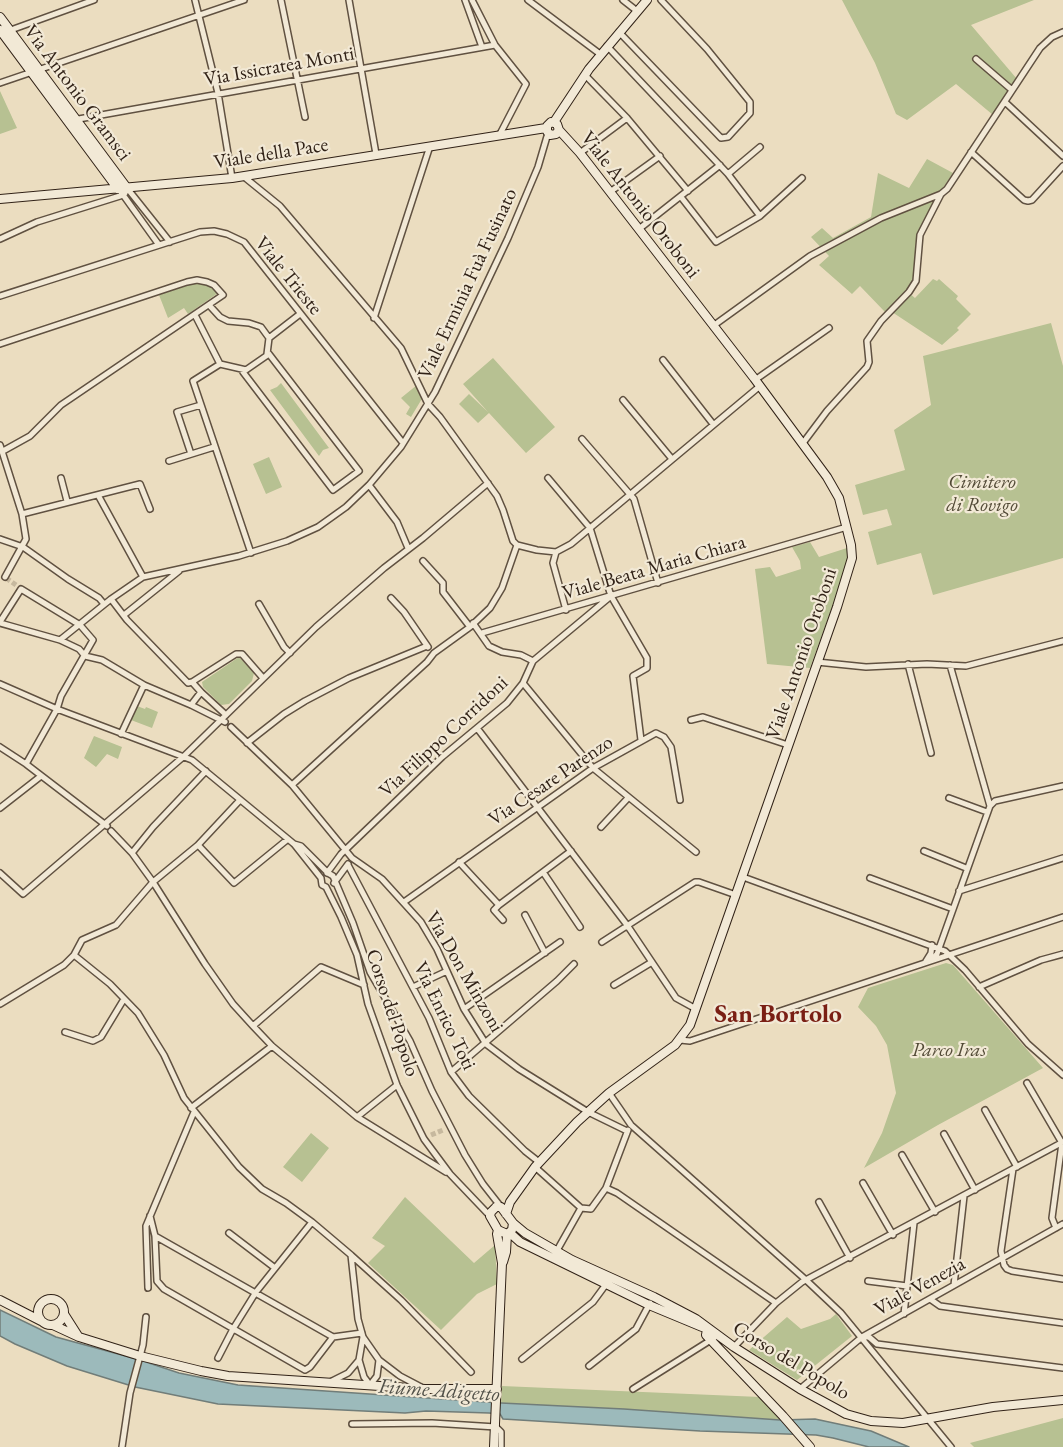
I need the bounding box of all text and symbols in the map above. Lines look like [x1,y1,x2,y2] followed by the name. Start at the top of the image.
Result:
[18,20,136,166] street label: Via Antonio Gramsci
[202,42,356,92] street label: Via Issicratea Monti
[575,127,705,283] street label: Viale Antonio Oroboni
[212,133,330,175] street label: Viale della Pace
[413,185,523,383] street label: Viale Erminia Fuà Fusinato
[249,232,327,320] street label: Viale Trieste
[946,471,1018,518] park label: Cimitero di Rovigo
[560,530,748,606] street label: Viale Beata Maria Chiara
[761,565,843,743] street label: Viale Antonio Oroboni
[375,671,513,803] street label: Via Filippo Corridoni
[484,730,618,832] street label: Via Cesare Parenzo
[420,907,508,1037] street label: Via Don Minzoni
[360,946,424,1080] street label: Corso del Popolo
[407,958,481,1074] street label: Via Enrico Toti
[714,999,842,1031] district label: San Bortolo
[912,1039,986,1063] park label: Parco Iras
[870,1252,970,1322] street label: Viale Venezia
[728,1317,854,1405] street label: Corso del Popolo
[378,1374,500,1408] water label: Fiume Adigetto

